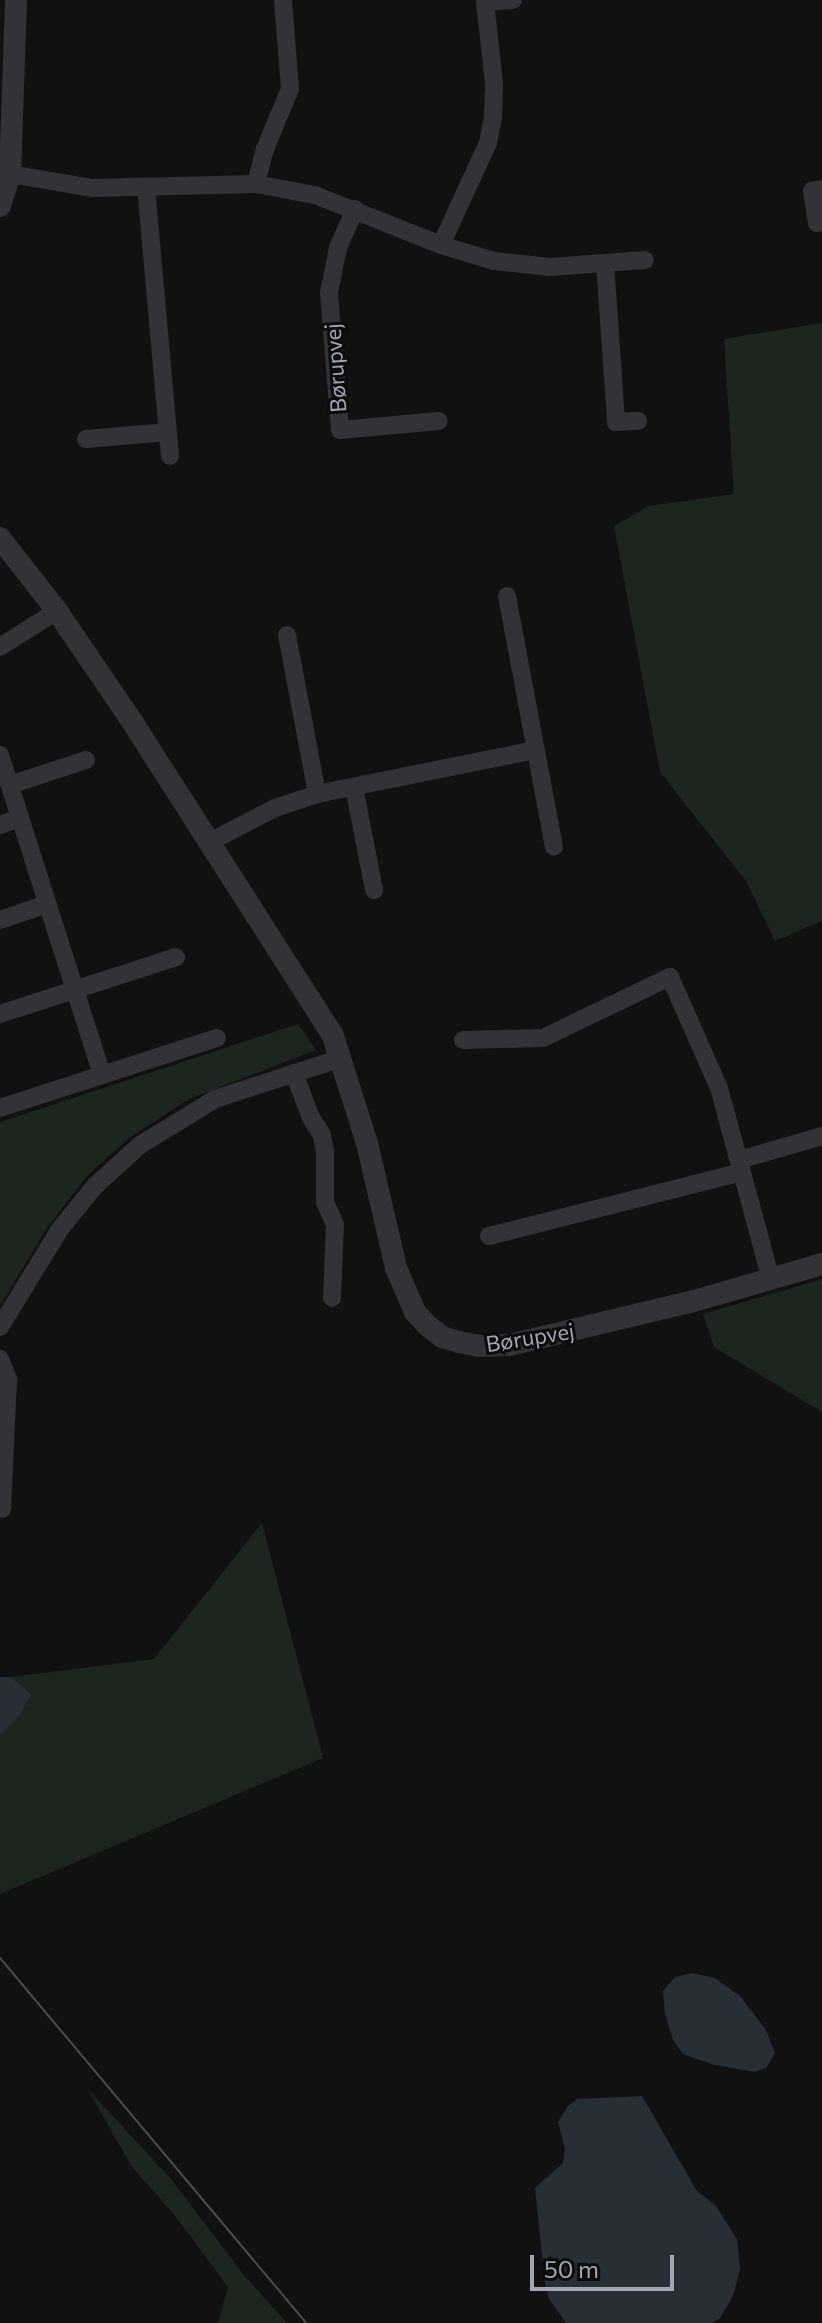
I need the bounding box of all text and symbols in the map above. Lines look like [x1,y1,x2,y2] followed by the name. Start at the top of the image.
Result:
[319,323,351,413] street label: Børupvej
[484,1317,576,1357] street label: Børupvej
[534,2239,678,2289] scale bar
[544,2254,599,2283] text: 50 m

